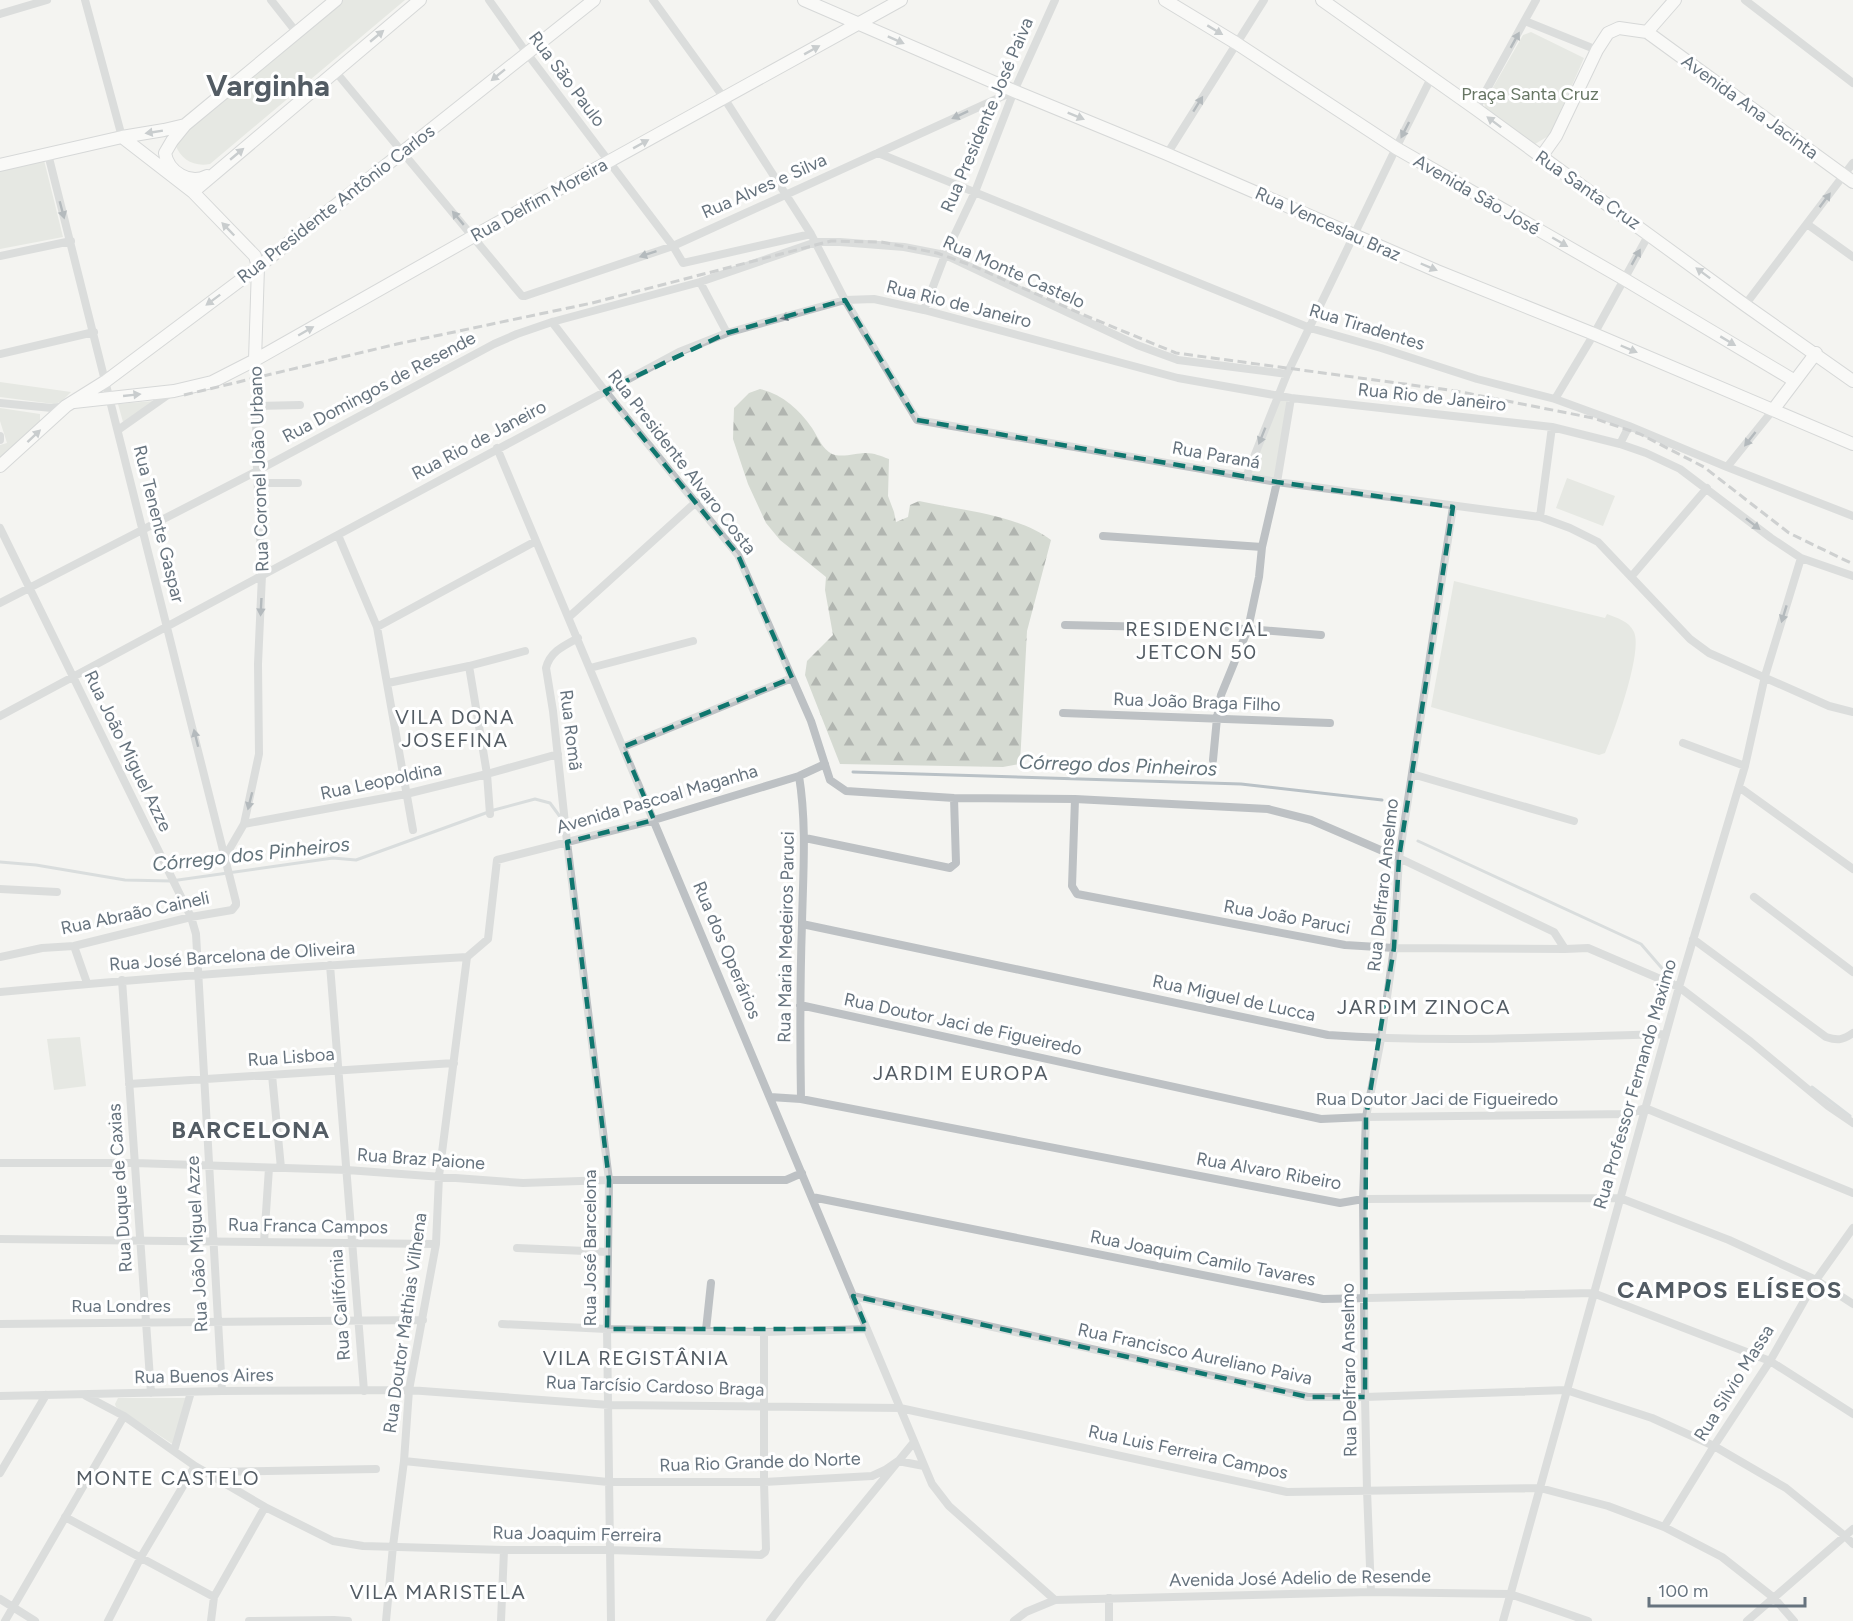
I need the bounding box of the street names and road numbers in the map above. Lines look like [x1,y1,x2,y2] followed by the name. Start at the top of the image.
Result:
[936,14,1038,216] street label: Rua Presidente José Paiva
[524,27,610,131] street label: Rua São Paulo
[1677,50,1823,164] street label: Avenida Ana Jacinta
[233,120,439,288] street label: Rua Presidente Antônio Carlos
[1531,146,1645,235] street label: Rua Santa Cruz
[698,149,830,223] street label: Rua Alves e Silva
[1410,150,1544,240] street label: Avenida São José
[467,153,611,247] street label: Rua Delfim Moreira
[1252,182,1404,266] street label: Rua Venceslau Braz
[940,231,1088,313] street label: Rua Monte Castelo
[884,275,1034,333] street label: Rua Rio de Janeiro
[1307,299,1427,355] street label: Rua Tiradentes
[279,327,480,447] street label: Rua Domingos de Resende
[603,365,761,559] street label: Rua Presidente Alvaro Costa
[244,366,274,572] street label: Rua Coronel João Urbano
[1357,378,1507,416] street label: Rua Rio de Janeiro
[408,395,550,485] street label: Rua Rio de Janeiro
[1170,436,1262,474] street label: Rua Paraná
[129,443,189,605] street label: Rua Tenente Gaspar
[79,667,177,835] street label: Rua João Miguel Azze
[555,688,587,772] street label: Rua Romã
[1113,688,1281,716] street label: Rua João Braga Filho
[318,757,444,805] street label: Rua Leopoldina
[554,760,760,838] street label: Avenida Pascoal Maganha
[1363,797,1403,973] street label: Rua Delfraro Anselmo
[773,831,799,1043] street label: Rua Maria Medeiros Paruci
[688,878,766,1022] street label: Rua dos Operários
[59,887,211,939] street label: Rua Abraão Caineli
[1222,895,1352,939] street label: Rua João Paruci
[108,936,356,976] street label: Rua José Barcelona de Oliveira
[1589,956,1681,1212] street label: Rua Professor Fernando Maximo
[1150,970,1318,1026] street label: Rua Miguel de Lucca
[842,988,1084,1060] street label: Rua Doutor Jaci de Figueiredo
[247,1043,335,1071] street label: Rua Lisboa
[1316,1088,1558,1110] street label: Rua Doutor Jaci de Figueiredo
[103,1103,137,1273] street label: Rua Duque de Caxias
[356,1144,486,1174] street label: Rua Braz Paione
[1195,1147,1343,1195] street label: Rua Alvaro Ribeiro
[181,1155,213,1333] street label: Rua João Miguel Azze
[579,1170,601,1326] street label: Rua José Barcelona
[379,1211,431,1435] street label: Rua Doutor Mathias Vilhena
[228,1214,388,1238] street label: Rua Franca Campos
[1088,1225,1318,1291] street label: Rua Joaquim Camilo Tavares
[325,1248,355,1362] street label: Rua Califórnia
[1336,1283,1362,1457] street label: Rua Delfraro Anselmo
[71,1295,171,1317] street label: Rua Londres
[1076,1318,1314,1390] street label: Rua Francisco Aureliano Paiva
[1689,1321,1779,1445] street label: Rua Silvio Massa
[134,1364,274,1388] street label: Rua Buenos Aires
[545,1371,765,1401] street label: Rua Tarcísio Cardoso Braga
[1086,1420,1290,1484] street label: Rua Luis Ferreira Campos
[659,1447,861,1477] street label: Rua Rio Grande do Norte
[492,1522,662,1546] street label: Rua Joaquim Ferreira
[1169,1565,1431,1591] street label: Avenida José Adelio de Resende

